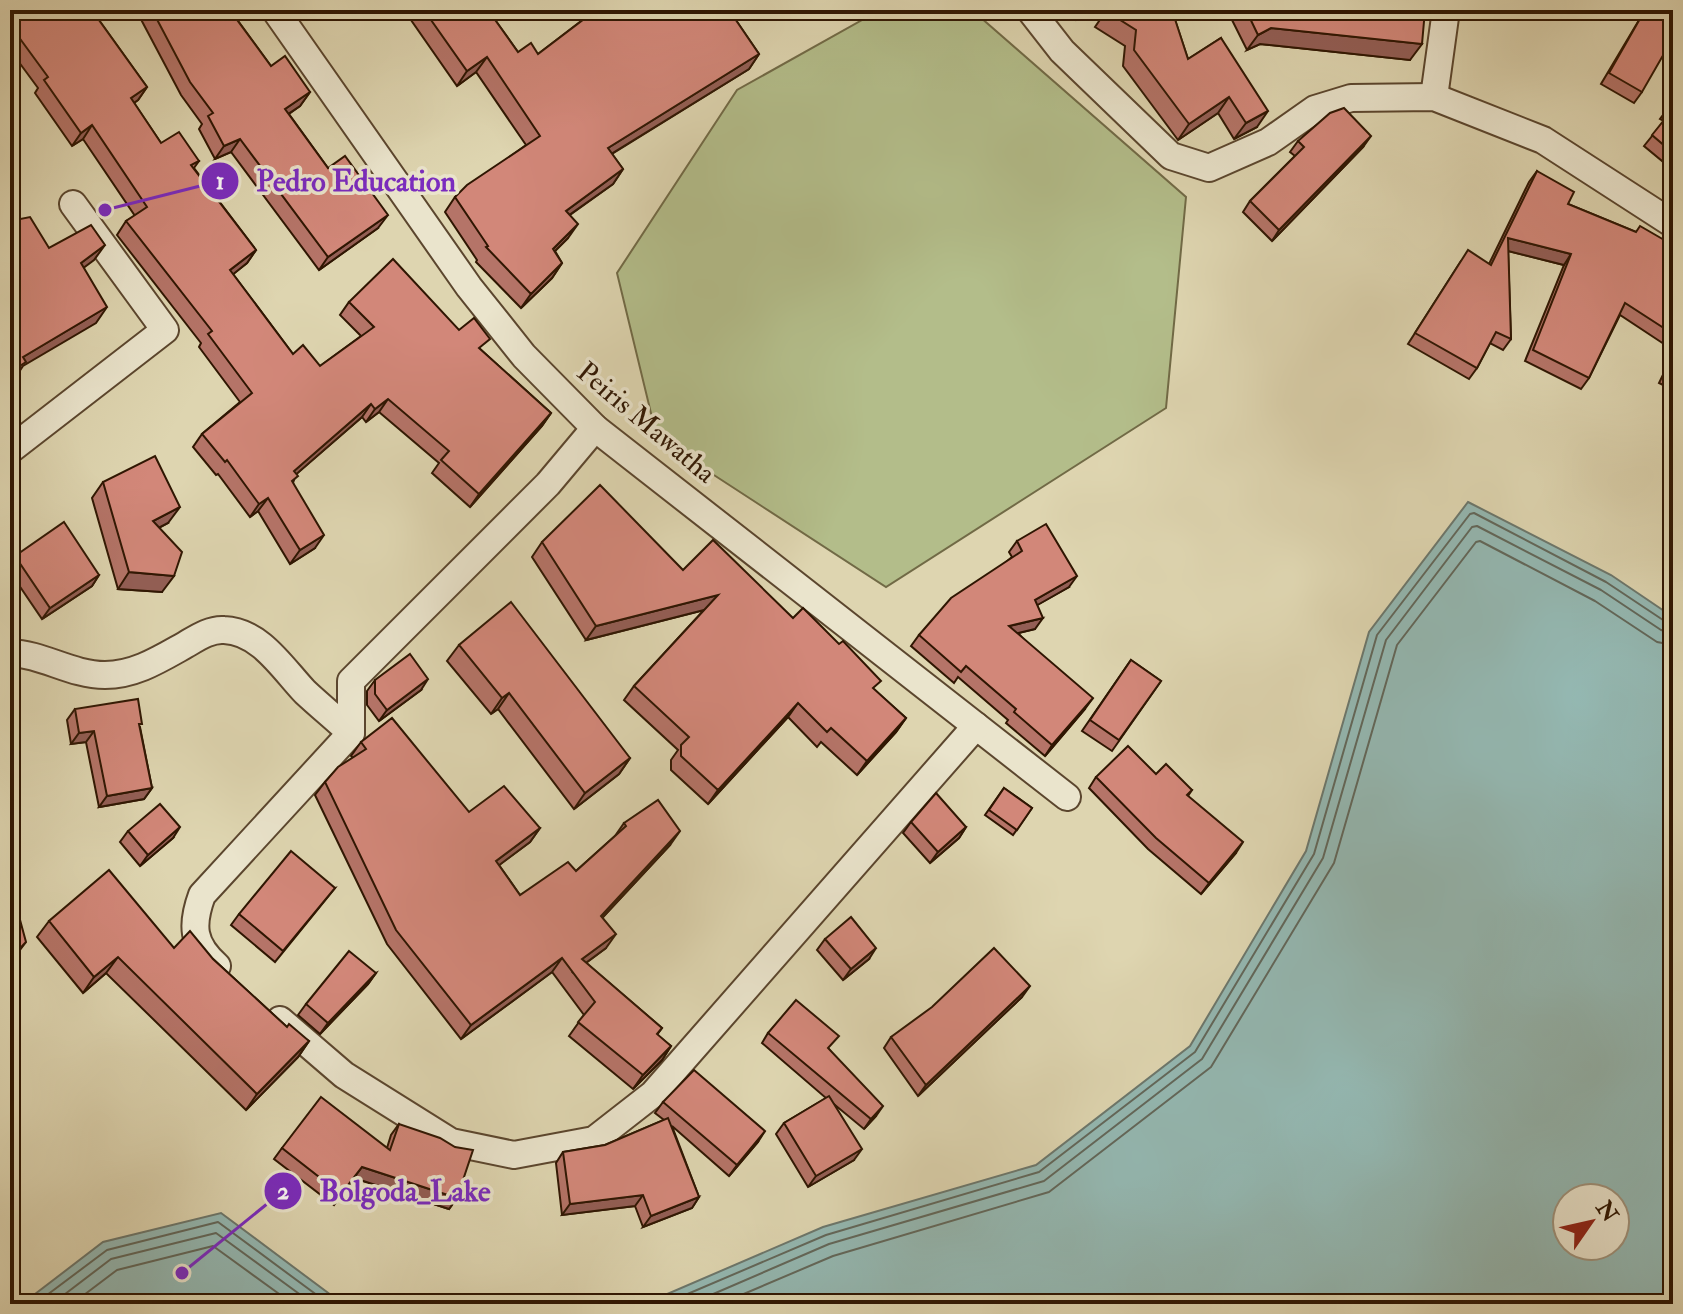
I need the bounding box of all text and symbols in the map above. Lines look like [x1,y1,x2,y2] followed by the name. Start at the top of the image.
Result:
[200,154,472,208] callout: Pedro Education
[256,163,456,200] text: Pedro Education
[216,166,224,197] text: 1
[570,355,723,491] street label: Peiris Mawatha
[263,1164,506,1218] callout: Bolgoda_Lake
[319,1173,491,1210] text: Bolgoda_Lake
[277,1176,289,1207] text: 2
[1551,1182,1631,1262] north arrow
[1589,1195,1624,1228] text: N

